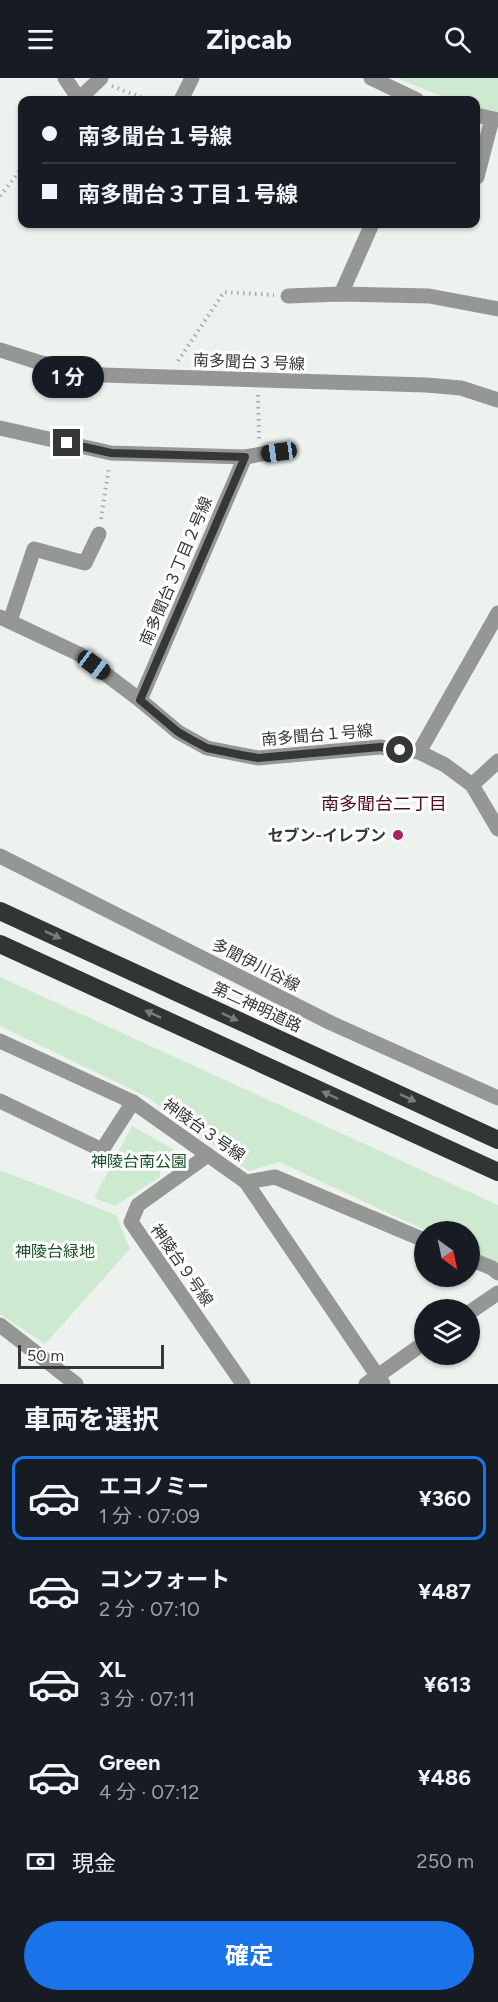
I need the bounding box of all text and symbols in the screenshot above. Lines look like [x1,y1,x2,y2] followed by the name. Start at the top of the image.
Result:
[24,23,57,56] icon: menu
[206,23,292,56] text: Zipcab
[441,23,474,56] icon: search
[78,123,232,150] text: 南多聞台１号線
[78,181,298,208] text: 南多聞台３丁目１号線
[193,351,305,373] street label: 南多聞台３号線
[31,356,103,398] callout: 1 分
[51,365,85,389] text: 1 分
[53,429,80,456] route end
[260,441,298,463] car
[136,494,216,648] street label: 南多聞台３丁目２号線
[74,647,114,683] car
[260,721,374,749] street label: 南多聞台１号線
[386,736,413,763] route start
[321,793,447,815] district label: 南多聞台二丁目
[267,826,386,845] place label: セブン-イレブン
[391,828,405,842] marker: セブン-イレブン
[45,931,62,940] one-way arrow
[209,935,303,995] street label: 多聞伊川谷線
[209,978,305,1036] street label: 第二神明道路
[144,1008,162,1018] one-way arrow
[222,1012,239,1021] one-way arrow
[321,1090,339,1100] one-way arrow
[399,1093,417,1103] one-way arrow
[159,1095,249,1165] street label: 神陵台３号線
[91,1152,187,1171] park label: 神陵台南公園
[147,1220,217,1310] street label: 神陵台９号線
[414,1221,480,1287] north arrow
[414,1221,480,1365] map controls
[15,1242,95,1261] park label: 神陵台緑地
[414,1299,480,1365] button: layers
[18,1342,164,1370] scale bar
[27,1346,64,1365] text: 50 m
[24,1403,159,1436] text: 車両を選択
[27,1471,81,1525] icon: car
[99,1473,209,1500] text: エコノミー
[419,1485,471,1512] text: ¥360
[99,1504,200,1528] text: 1 分 · 07:09
[27,1564,81,1618] icon: car
[99,1566,230,1593] text: コンフォート
[418,1578,471,1605] text: ¥487
[99,1597,200,1621] text: 2 分 · 07:10
[99,1656,126,1683] text: XL
[27,1657,81,1711] icon: car
[424,1671,471,1698] text: ¥613
[99,1687,195,1711] text: 3 分 · 07:11
[99,1749,161,1776] text: Green
[27,1750,81,1804] icon: car
[418,1764,471,1791] text: ¥486
[99,1780,199,1804] text: 4 分 · 07:12
[24,1845,57,1878] icon: cash
[417,1849,474,1873] text: 250 m
[72,1850,116,1877] text: 現金
[24,1921,474,1990] button: 確定

